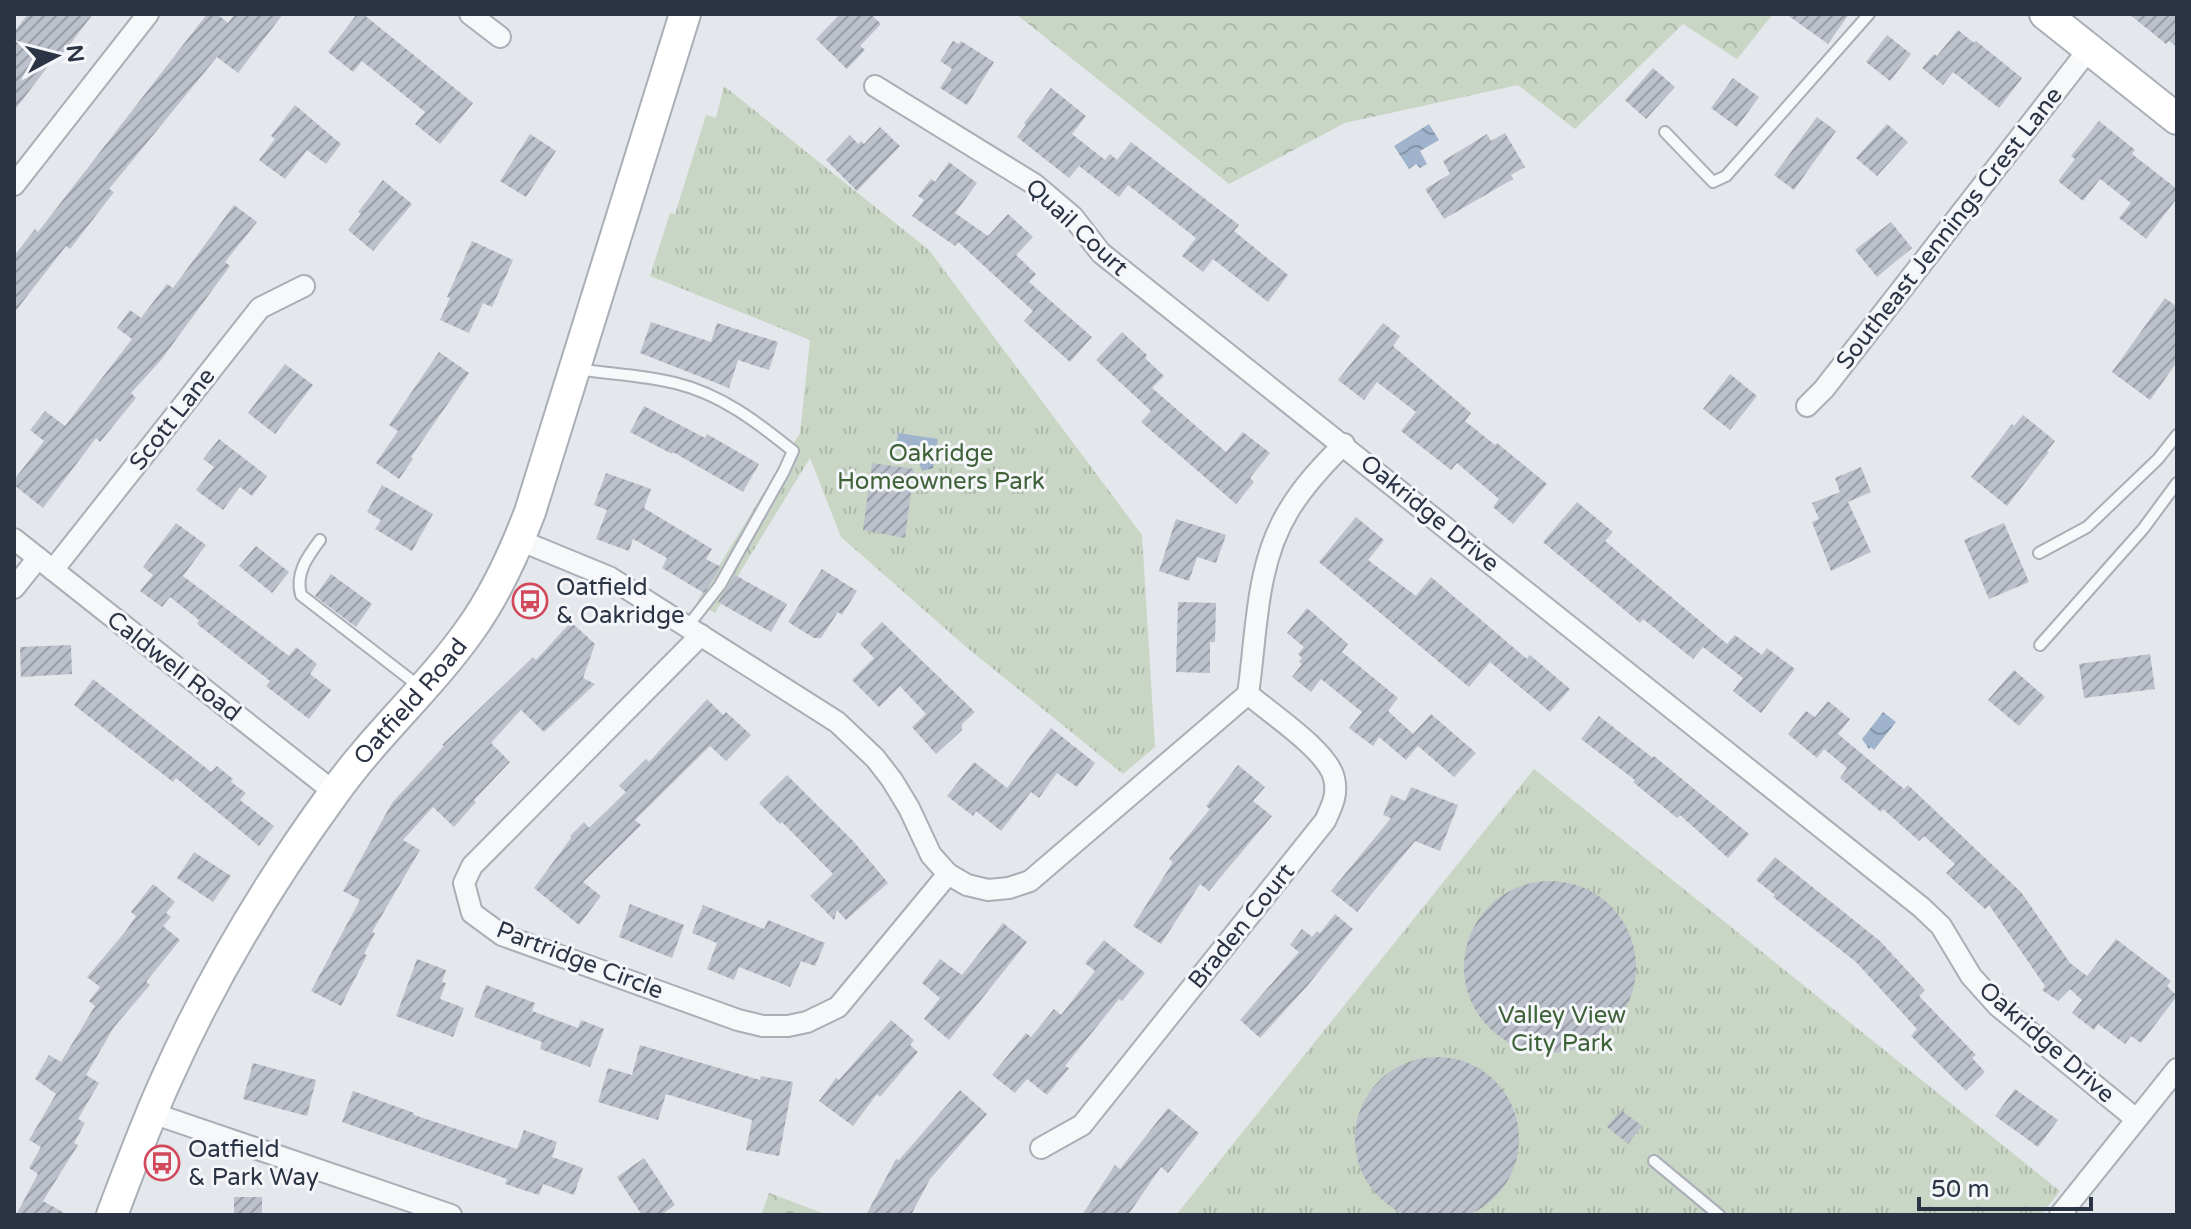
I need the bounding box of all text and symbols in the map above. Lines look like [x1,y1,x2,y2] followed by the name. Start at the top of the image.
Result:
[16,16,96,96] north arrow
[61,43,89,64] text: N
[1830,81,2069,375] street label: Southeast Jennings Crest Lane
[1019,173,1134,282] street label: Quail Court
[123,362,221,476] street label: Scott Lane
[837,439,1045,496] park label: Oakridge Homeowners Park
[1354,449,1505,578] street label: Oakridge Drive
[556,573,685,630] place label: Oatfield & Oakridge
[511,582,549,620] bus stop icon: Oatfield & Oakridge
[101,605,247,728] street label: Caldwell Road
[348,633,474,771] street label: Oatfield Road
[1182,858,1301,995] street label: Braden Court
[492,915,667,1006] street label: Partridge Circle
[1973,976,2120,1109] street label: Oakridge Drive
[1498,1001,1626,1058] park label: Valley View City Park
[188,1135,319,1192] place label: Oatfield & Park Way
[143,1144,181,1182] bus stop icon: Oatfield & Park Way
[1919,1161,2091,1211] scale bar
[1931,1175,1989,1204] text: 50 m

